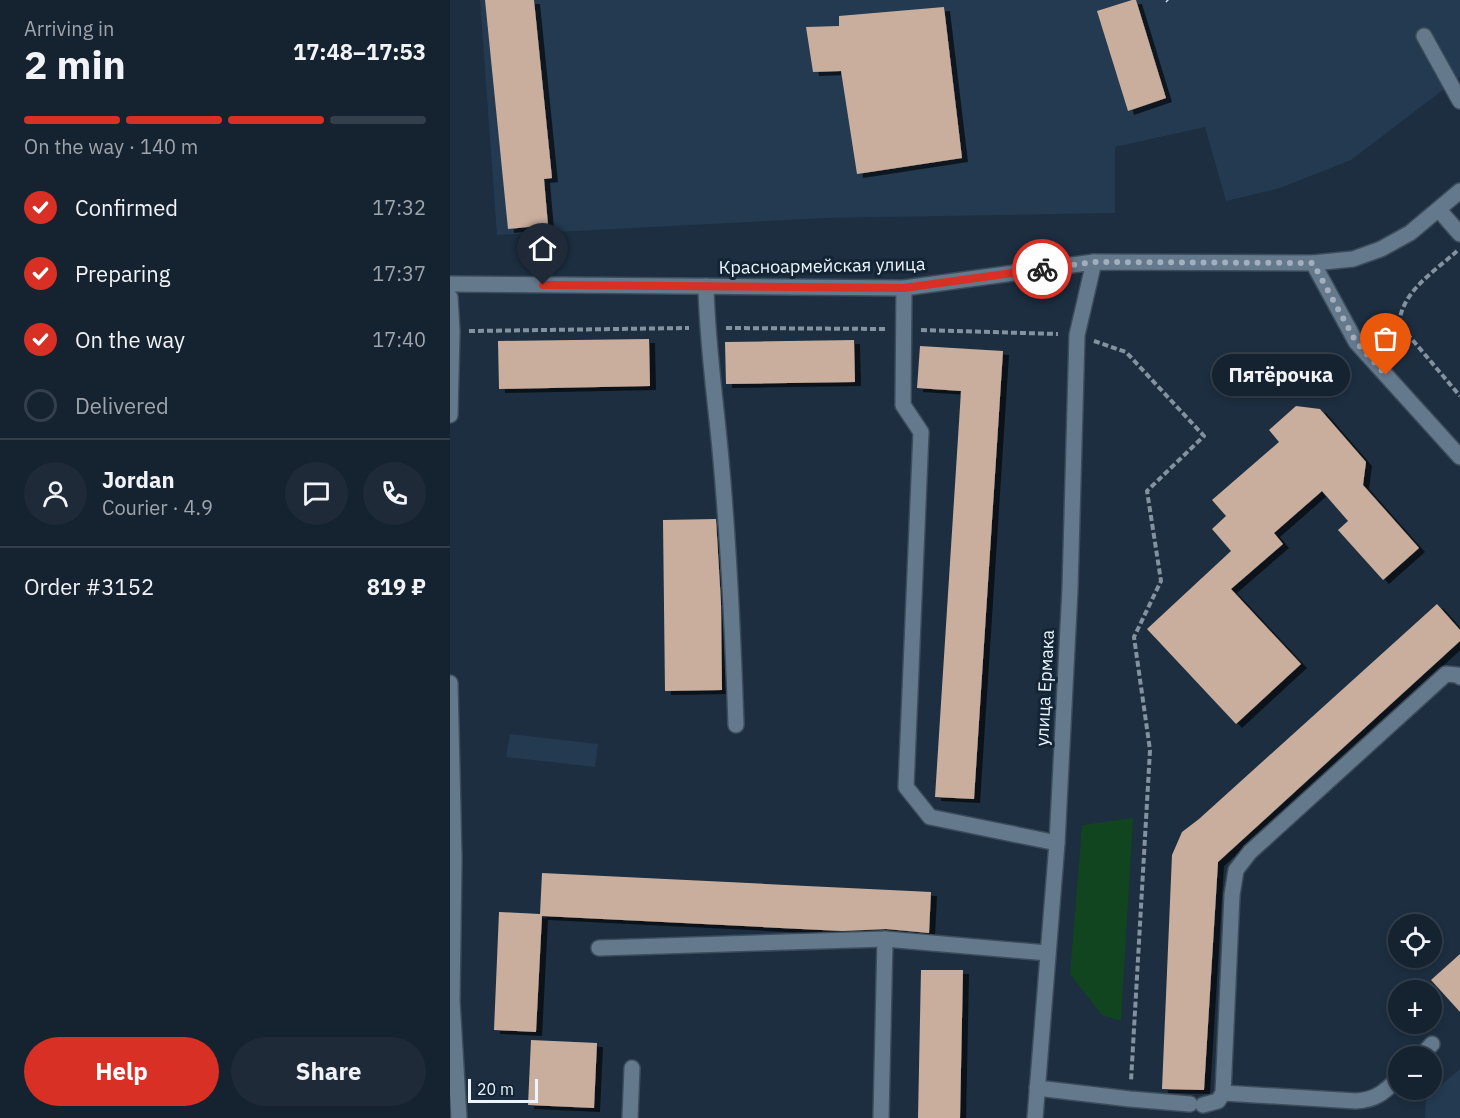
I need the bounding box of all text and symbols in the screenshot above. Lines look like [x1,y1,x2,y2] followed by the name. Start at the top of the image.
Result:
[24,15,114,42] text: Arriving in
[293,37,426,66] text: 17:48–17:53
[24,39,126,90] text: 2 min
[24,133,198,160] text: On the way · 140 m
[24,191,57,224] icon: check
[75,193,178,222] text: Confirmed
[372,194,426,221] text: 17:32
[517,223,568,285] pin
[526,232,559,265] icon: home
[1012,239,1072,299] courier
[718,252,926,279] street label: Красноармейская улица
[1026,253,1059,286] icon: bike
[24,257,57,290] icon: check
[75,259,170,288] text: Preparing
[372,260,426,287] text: 17:37
[1360,313,1411,375] pin
[1369,322,1402,355] icon: bag
[24,323,57,356] icon: check
[75,325,185,354] text: On the way
[372,326,426,353] text: 17:40
[1212,354,1350,396] callout: Пятёрочка
[1229,361,1333,388] text: Пятёрочка
[75,391,169,420] text: Delivered
[24,462,87,525] button: person
[285,462,348,525] button: chat
[363,462,426,525] button: phone
[102,465,175,494] text: Jordan
[102,494,213,521] text: Courier · 4.9
[24,572,154,601] text: Order #3152
[367,572,426,601] text: 819 ₽
[1030,629,1059,747] street label: улица Ермака
[1388,914,1442,1100] map controls
[1388,914,1442,968] button: locate
[1388,980,1442,1034] button: +
[24,1037,219,1106] button: Help
[231,1037,426,1106] button: Share
[1388,1046,1442,1100] button: −
[468,1076,538,1104] scale bar
[477,1079,514,1099] text: 20 m

